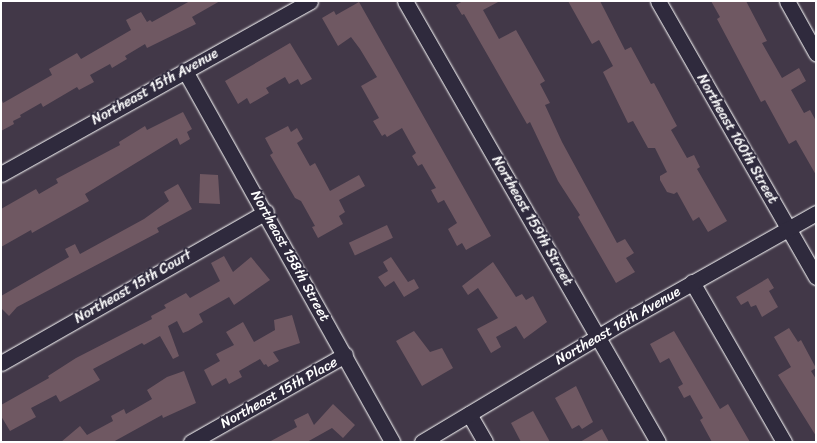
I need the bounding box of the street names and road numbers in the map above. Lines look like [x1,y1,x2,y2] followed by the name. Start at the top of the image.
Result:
[88,45,222,129] street label: Northeast 15th Avenue
[693,71,781,207] street label: Northeast 160th Street
[488,153,576,289] street label: Northeast 159th Street
[247,188,333,324] street label: Northeast 158th Street
[71,246,195,328] street label: Northeast 15th Court
[552,283,684,369] street label: Northeast 16th Avenue
[217,354,341,432] street label: Northeast 15th Place

